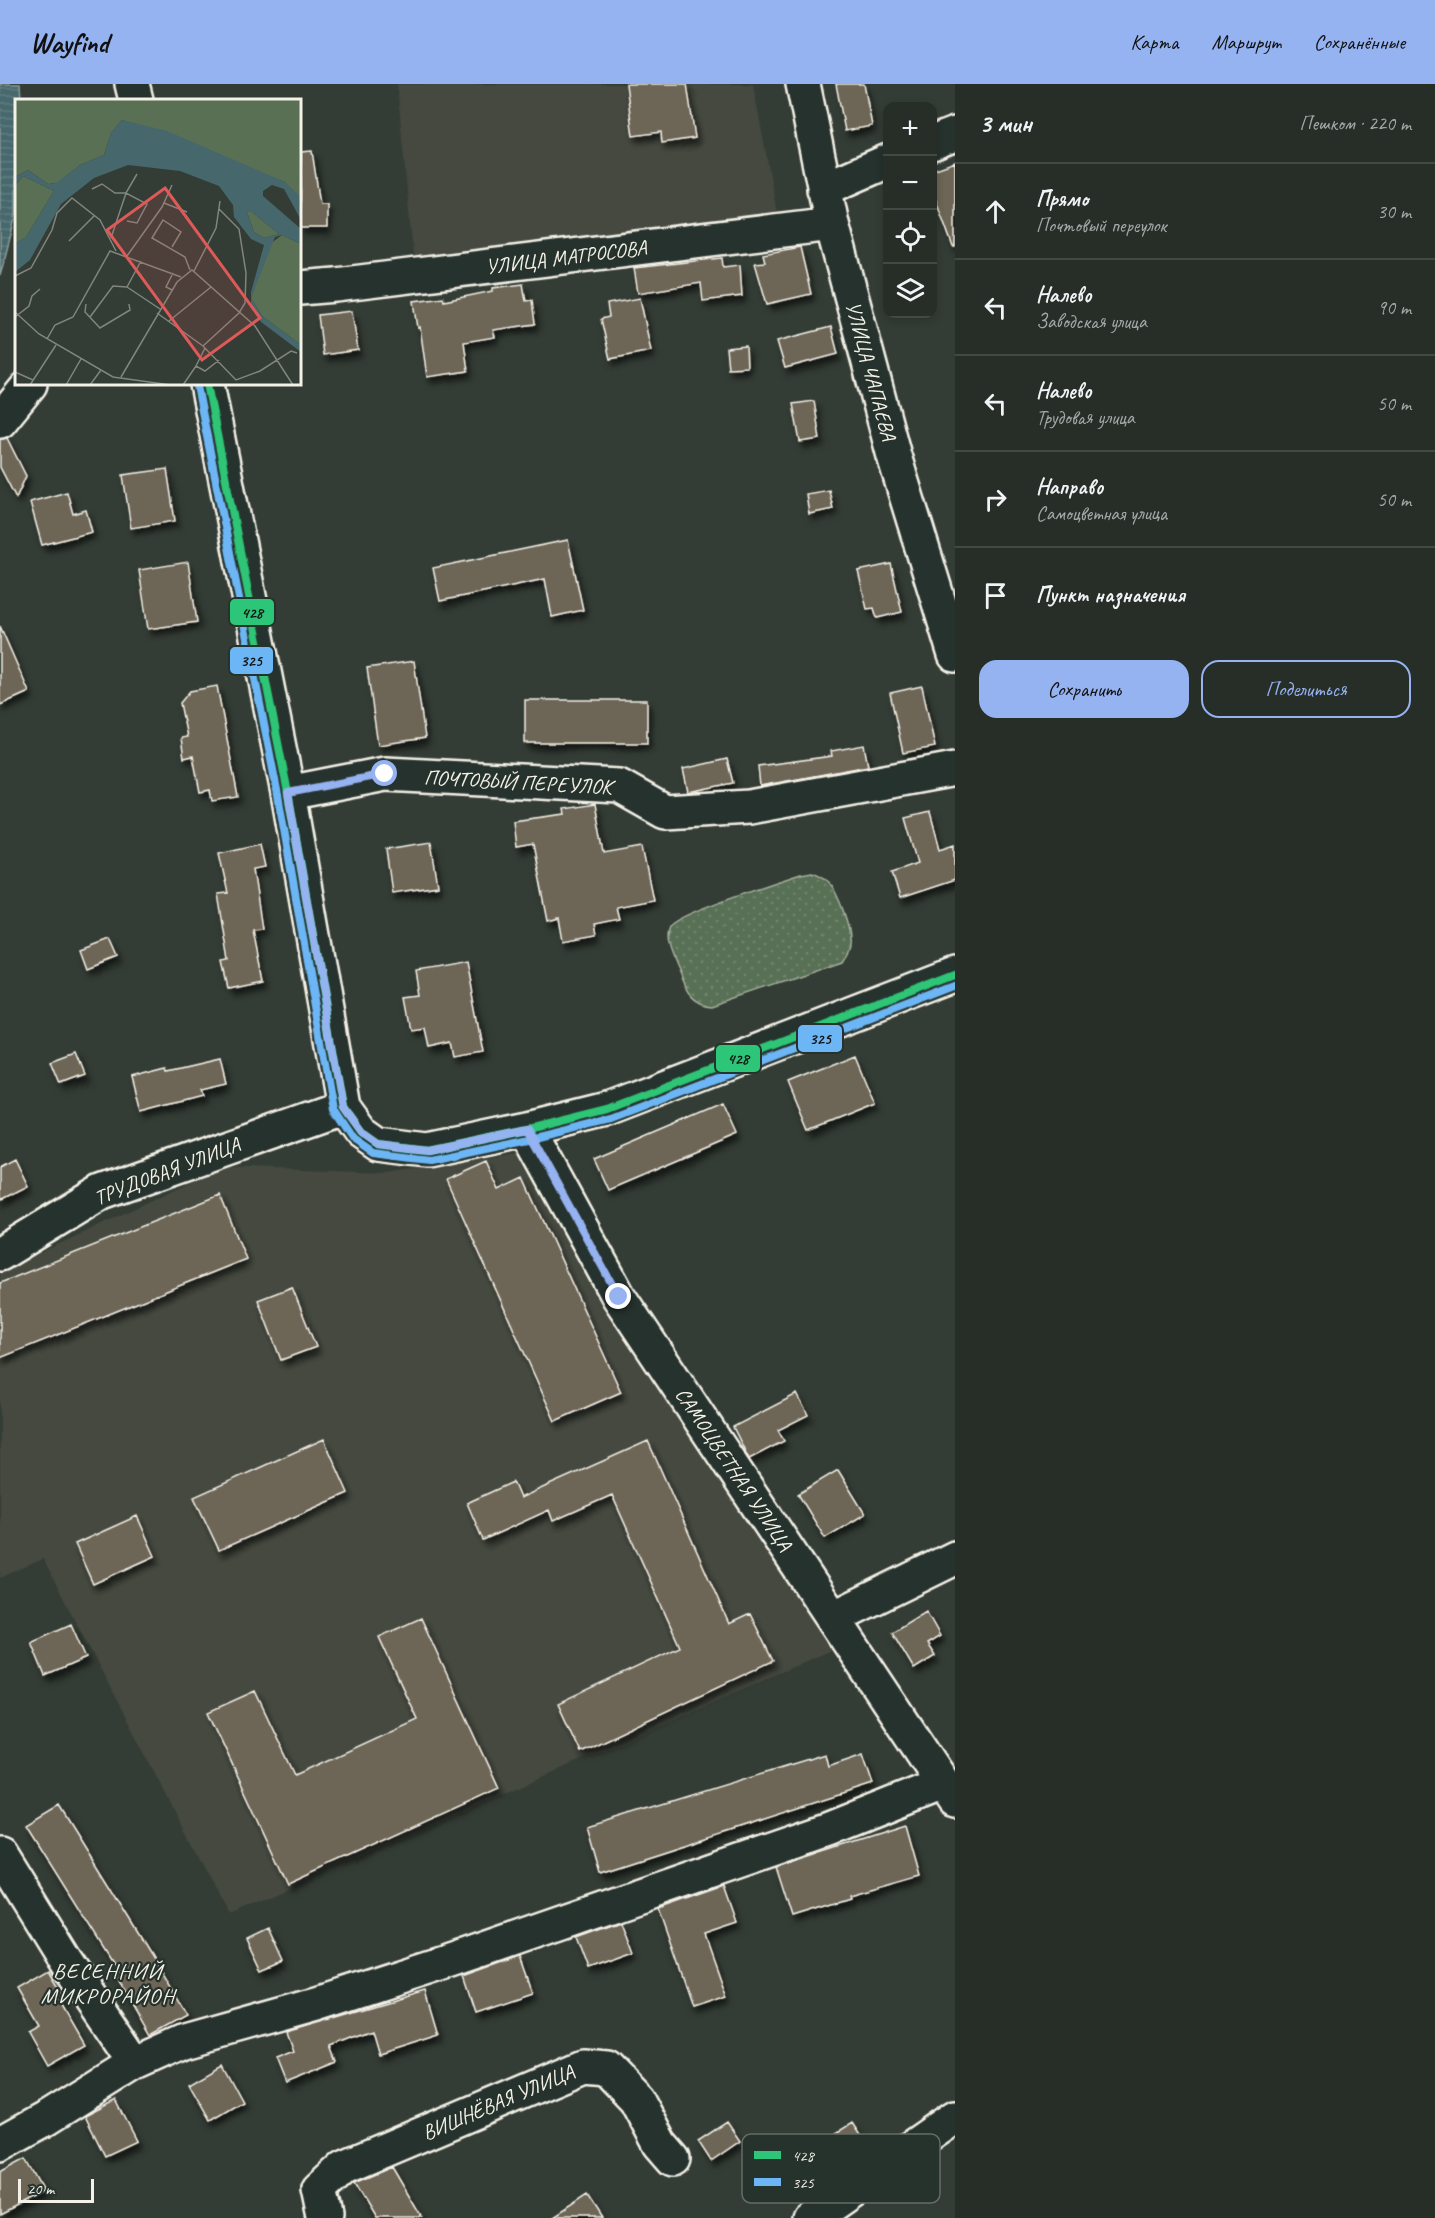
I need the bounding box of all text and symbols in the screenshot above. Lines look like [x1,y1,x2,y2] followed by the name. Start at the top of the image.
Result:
[30,25,109,60] text: Wayfind
[1130,29,1179,55] text: Карта
[1212,29,1281,55] text: Маршрут
[1314,29,1405,55] text: Сохранённые
[15,99,302,386] inset map
[883,102,937,318] map controls
[883,102,937,156] button: +
[979,107,1032,140] text: 3 мин
[1299,111,1411,136] text: Пешком · 220 m
[883,156,937,210] button: −
[1036,185,1088,213] text: Прямо
[979,195,1012,228] icon: ahead
[1377,199,1411,224] text: 30 m
[883,210,937,264] button: locate
[1036,213,1166,238] text: Почтовый переулок
[484,234,649,280] street label: УЛИЦА МАТРОСОВА
[883,264,937,318] button: layers
[1036,281,1092,309] text: Налево
[979,291,1012,324] icon: left
[1377,295,1411,320] text: 90 m
[840,299,902,445] street label: УЛИЦА ЧАПАЕВА
[1036,309,1147,334] text: Заводская улица
[1036,377,1092,405] text: Налево
[979,387,1012,420] icon: left
[1377,391,1411,416] text: 50 m
[1036,405,1135,430] text: Трудовая улица
[1036,473,1103,501] text: Направо
[979,483,1012,516] icon: right
[1377,487,1411,512] text: 50 m
[1036,501,1167,526] text: Самоцветная улица
[979,579,1012,612] icon: arrive
[1036,581,1185,609] text: Пункт назначения
[229,598,275,626] line badge: 428
[241,603,265,623] text: 428
[229,646,274,675] line badge: 325
[240,651,264,671] text: 325
[979,660,1189,718] button: Сохранить
[1201,660,1411,718] button: Поделиться
[371,760,397,786] route start
[423,764,617,800] street label: ПОЧТОВЫЙ ПЕРЕУЛОК
[797,1024,843,1053] line badge: 325
[809,1029,833,1049] text: 325
[715,1044,761,1073] line badge: 428
[727,1049,751,1069] text: 428
[90,1131,245,1211] street label: ТРУДОВАЯ УЛИЦА
[605,1283,631,1309] route end
[670,1382,799,1556] street label: САМОЦВЕТНАЯ УЛИЦА
[41,1957,177,2010] district label: ВЕСЕННИЙ МИКРОРАЙОН
[418,2058,578,2146] street label: ВИШНЁВАЯ УЛИЦА
[742,2134,940,2203] legend
[792,2146,815,2166] text: 428
[792,2173,814,2193] text: 325
[18,2176,94,2204] scale bar
[27,2179,54,2199] text: 20 m

